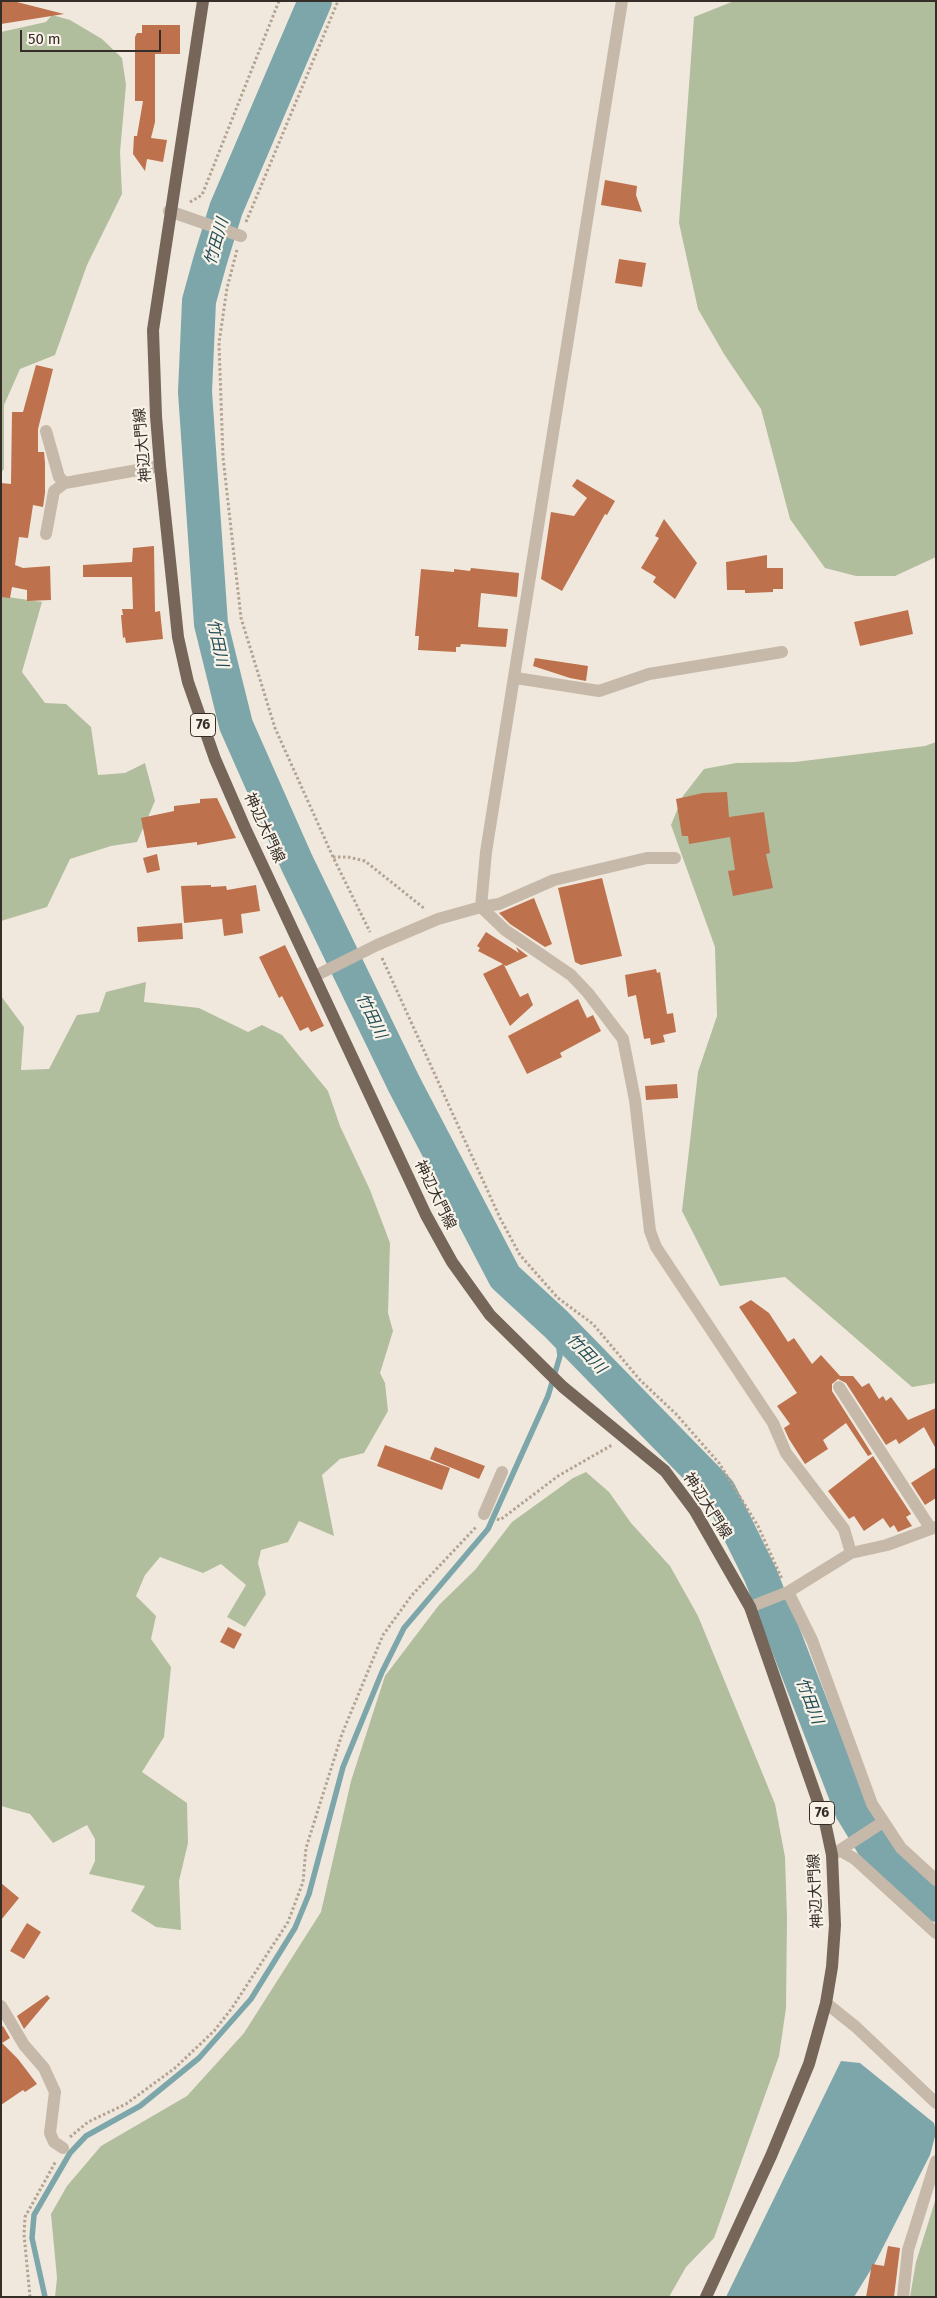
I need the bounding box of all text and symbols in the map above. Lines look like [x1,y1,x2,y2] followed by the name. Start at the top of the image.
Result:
[22,20,164,52] scale bar
[28,30,61,48] text: 50 m
[201,216,233,268] water label: 竹田川
[131,407,155,483] street label: 神辺大門線
[203,618,231,668] water label: 竹田川
[190,714,216,736] road number: 76
[240,790,288,866] street label: 神辺大門線
[352,990,390,1042] water label: 竹田川
[410,1157,460,1233] street label: 神辺大門線
[562,1330,610,1378] water label: 竹田川
[679,1470,735,1542] street label: 神辺大門線
[791,1675,827,1727] water label: 竹田川
[810,1802,834,1825] road number: 76
[805,1853,827,1929] street label: 神辺大門線

